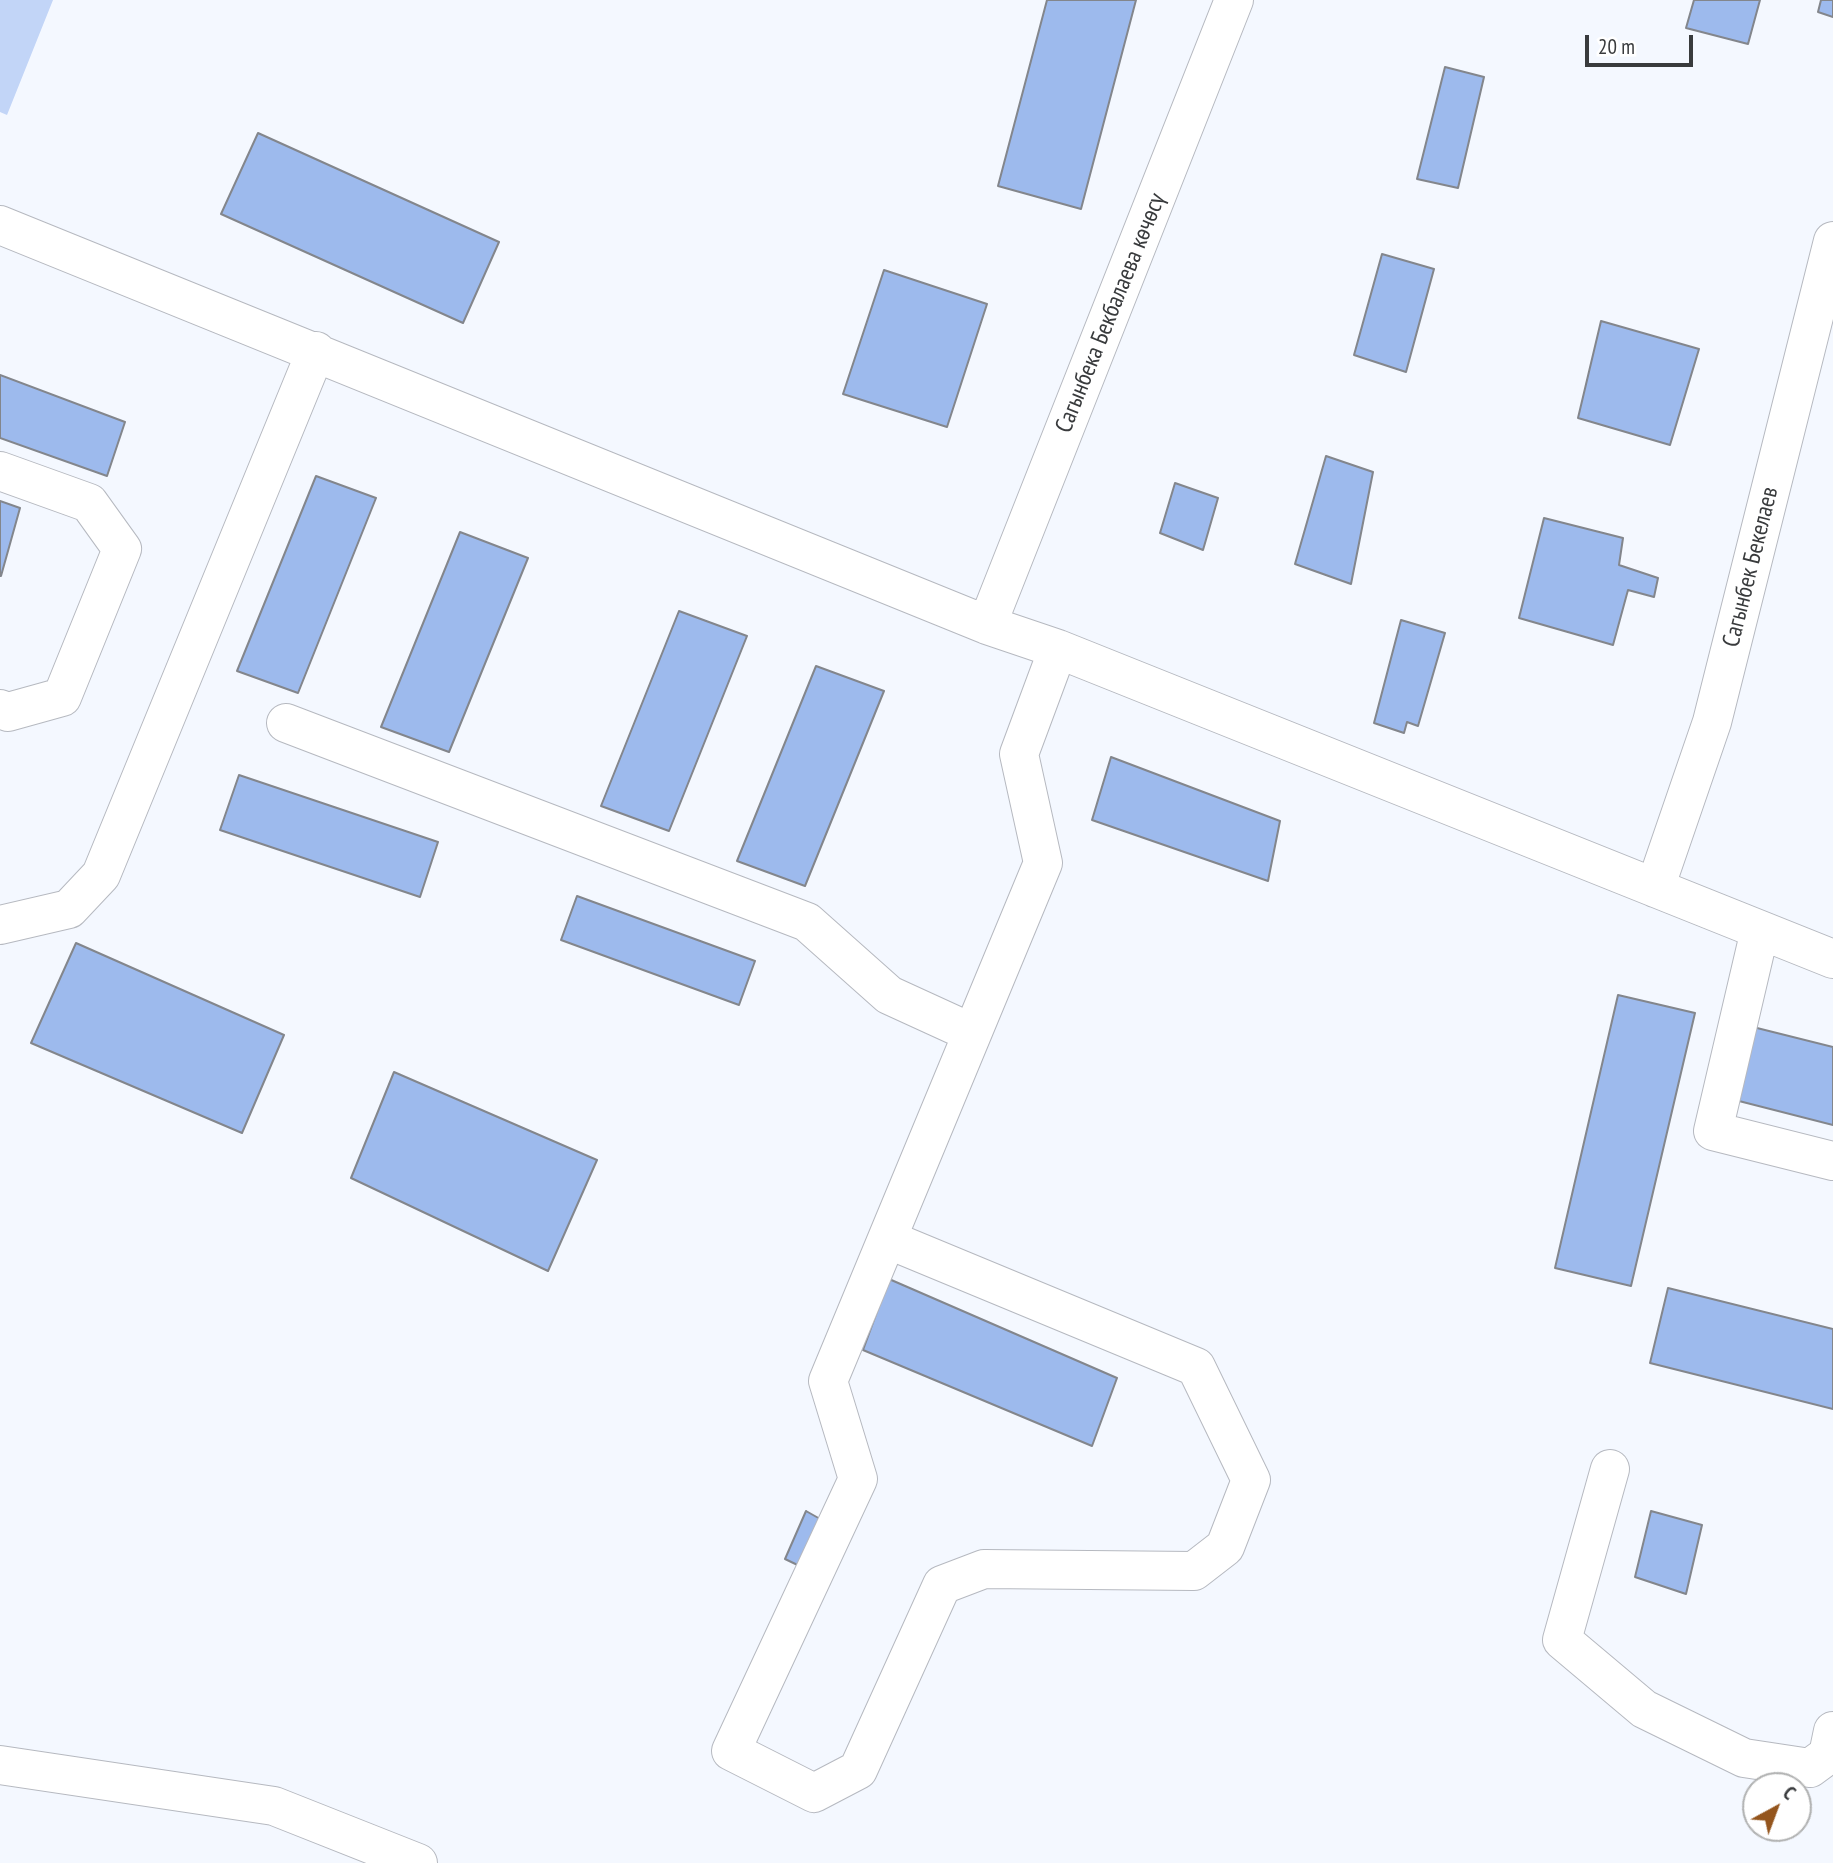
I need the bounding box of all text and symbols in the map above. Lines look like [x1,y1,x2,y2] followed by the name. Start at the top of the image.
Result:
[1588,21,1696,65] scale bar
[1598,33,1635,60] text: 20 m
[1050,189,1172,437] street label: Сагынбека Бекбалаева көчөсү
[1717,484,1785,650] street label: Сагынбек Бекелаев
[1742,1772,1812,1842] north arrow
[1778,1781,1801,1805] text: С

